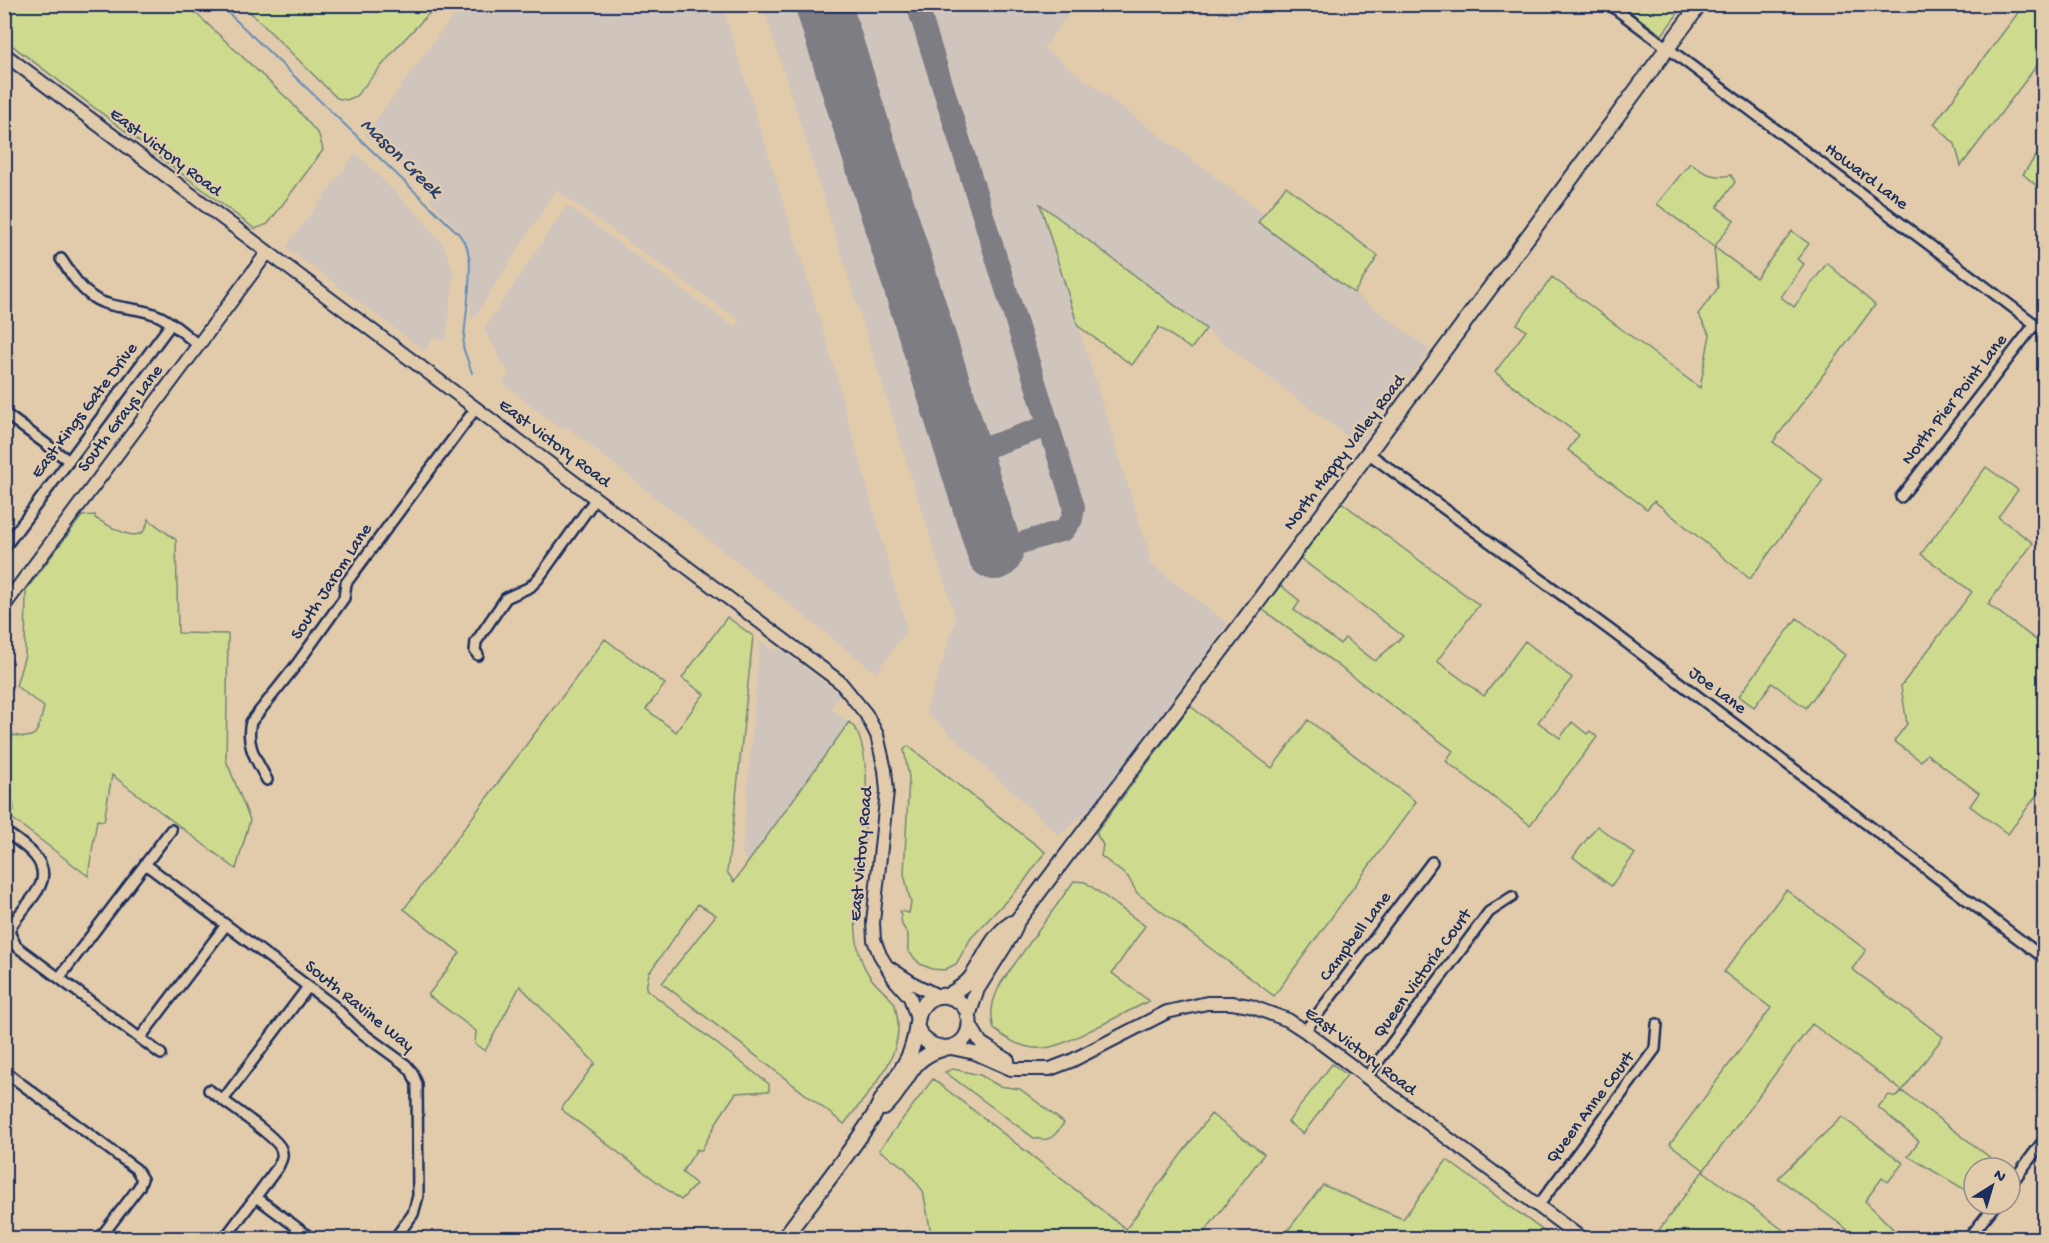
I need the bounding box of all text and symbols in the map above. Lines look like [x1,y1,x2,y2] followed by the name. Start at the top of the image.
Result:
[105,104,226,203] street label: East Victory Road
[354,114,447,205] water label: Mason Creek
[1820,139,1912,216] street label: Howard Lane
[1897,330,2013,470] street label: North Pier Point Lane
[27,338,143,483] street label: East Kings Gate Drive
[74,360,169,477] street label: South Grays Lane
[1280,370,1411,535] street label: North Happy Valley Road
[494,395,615,494] street label: East Victory Road
[287,519,378,644] street label: South Jarom Lane
[1684,662,1751,720] street label: Joe Lane
[846,784,878,922] street label: East Victory Road
[1315,887,1397,986] street label: Campbell Lane
[1369,904,1478,1043] street label: Queen Victoria Court
[300,956,418,1058] street label: South Ravine Way
[1300,1003,1421,1102] street label: East Victory Road
[1542,1047,1641,1168] street label: Queen Anne Court
[1962,1156,2022,1216] north arrow
[1989,1166,2009,1188] text: N

